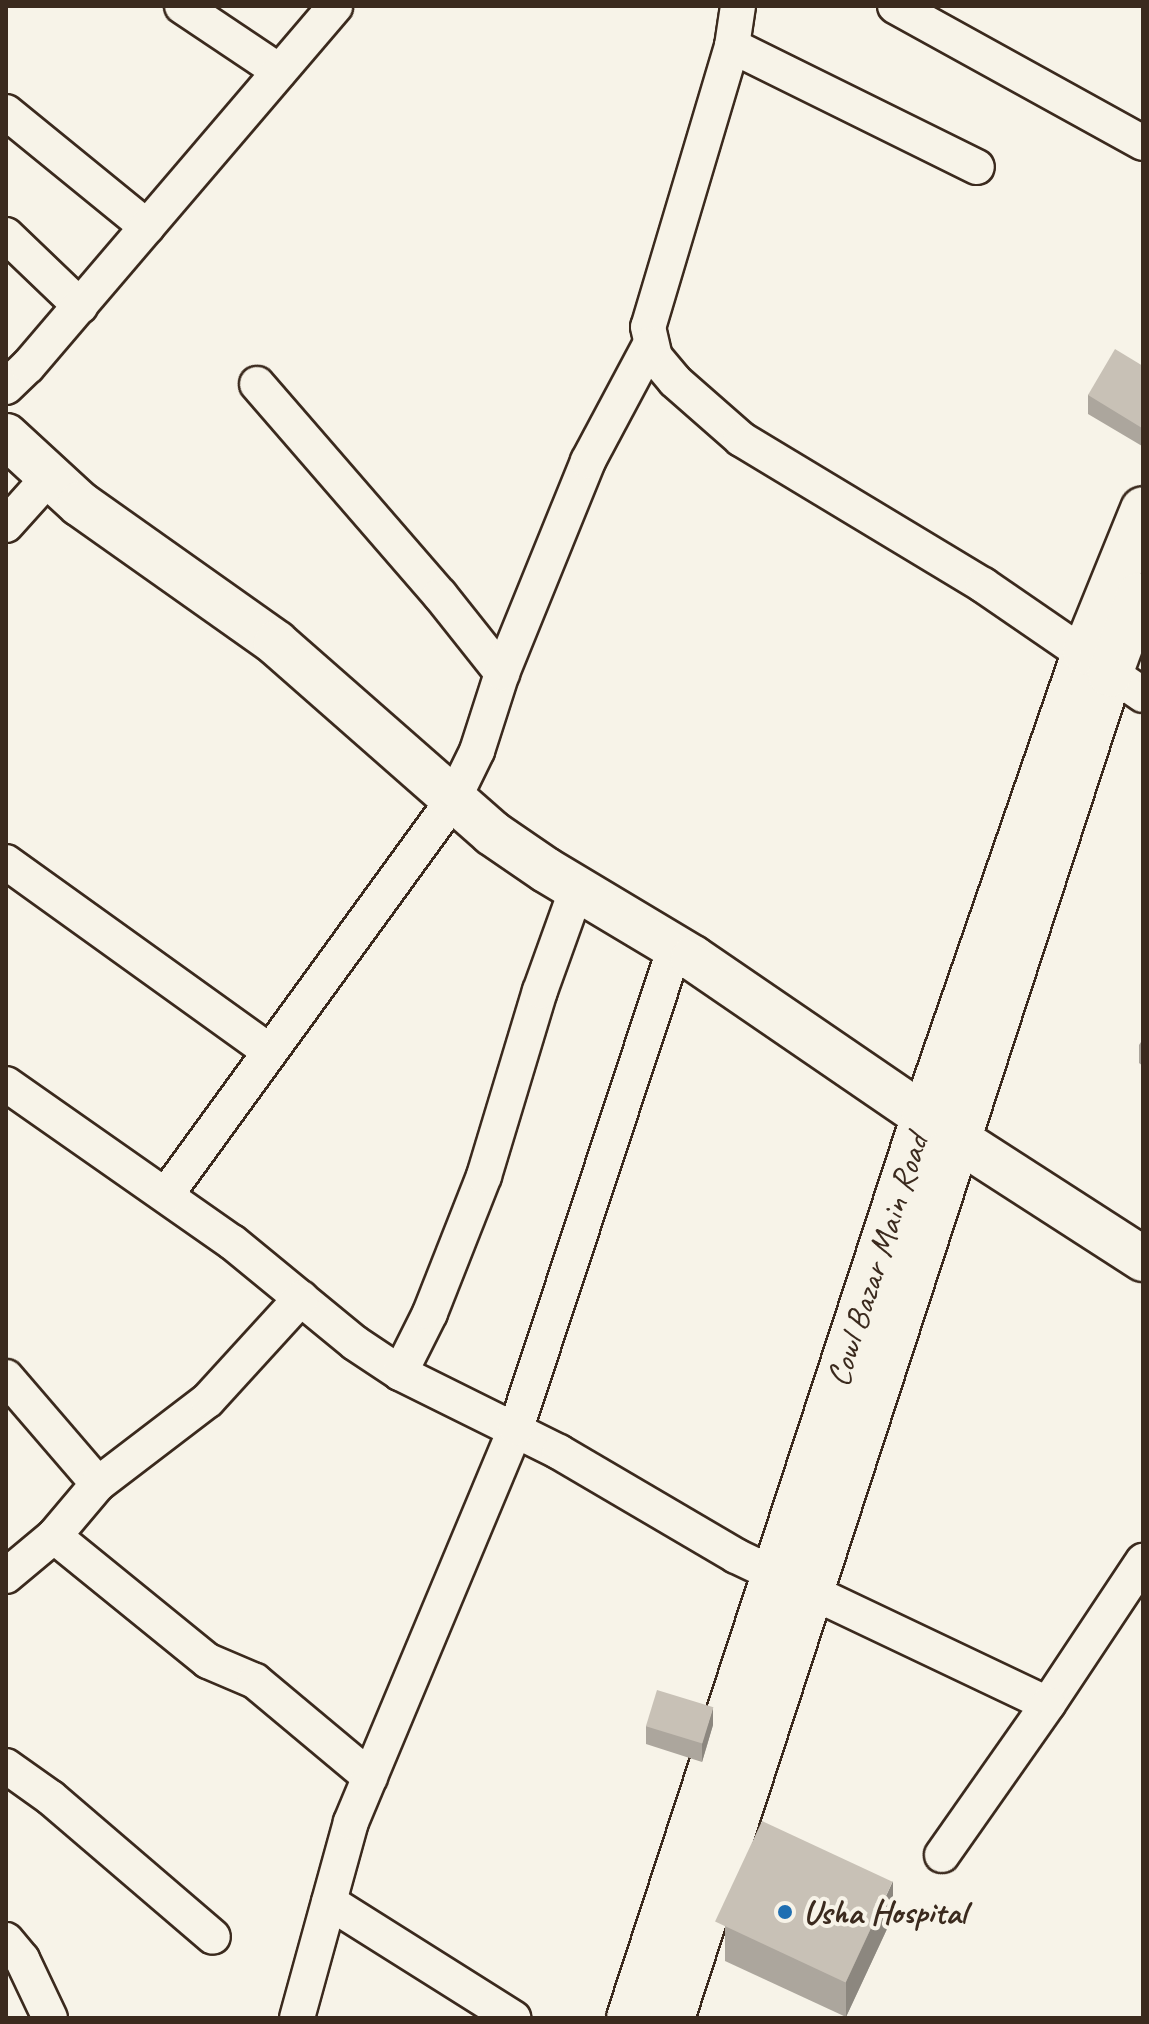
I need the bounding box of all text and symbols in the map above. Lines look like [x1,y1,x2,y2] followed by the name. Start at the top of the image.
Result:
[817,1129,937,1391] street label: Cowl Bazar Main Road
[803,1892,966,1932] place label: Usha Hospital
[774,1901,796,1923] marker: Usha Hospital

